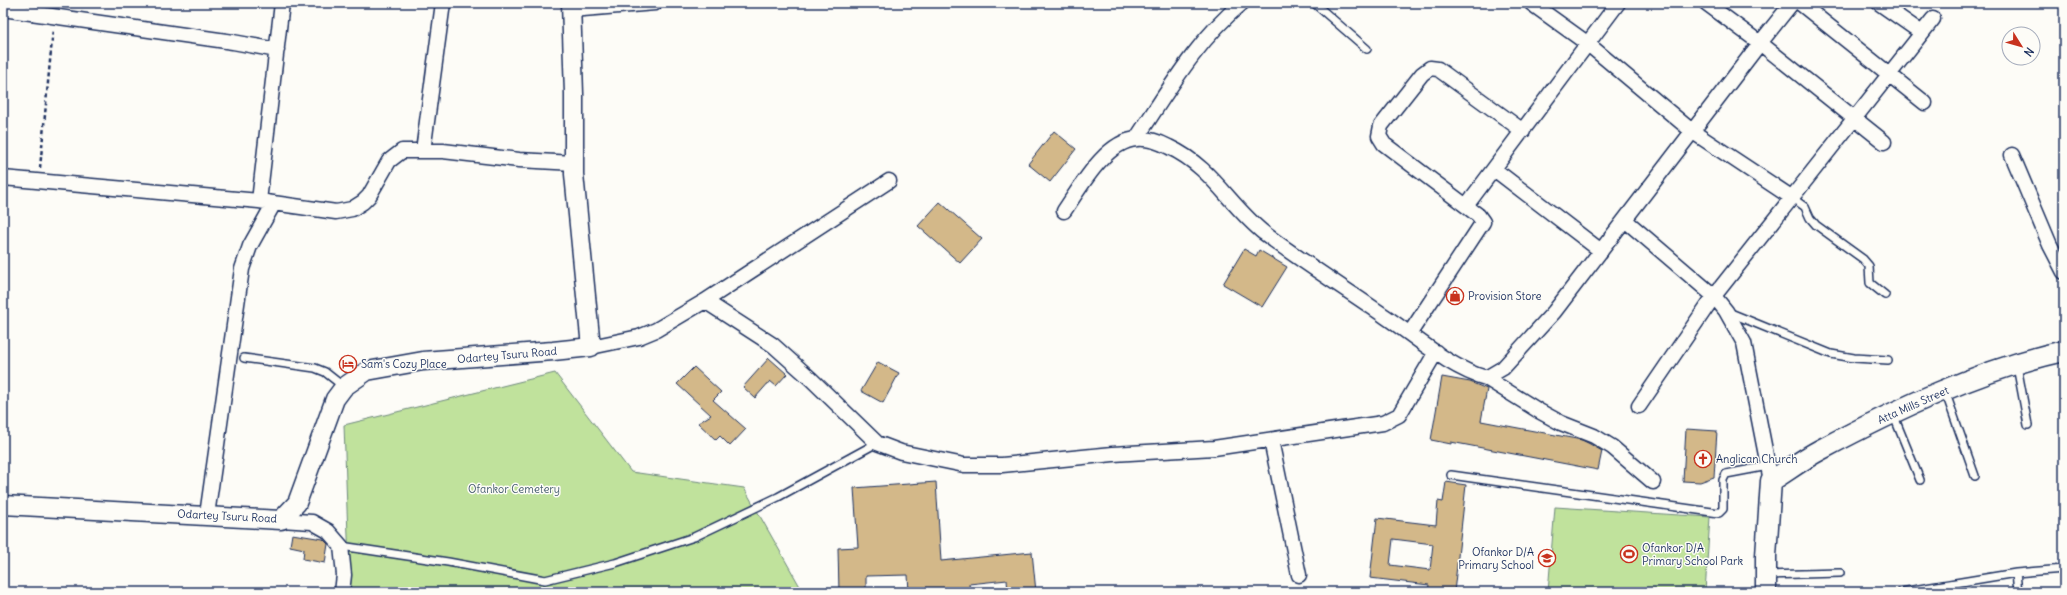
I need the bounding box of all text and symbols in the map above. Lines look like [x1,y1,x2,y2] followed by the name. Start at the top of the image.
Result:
[2001,26,2041,66] north arrow
[2021,45,2037,59] text: N
[1445,286,1465,306] shop icon: Provision Store
[1468,289,1542,303] place label: Provision Store
[457,344,558,366] street label: Odartey Tsuru Road
[338,354,358,374] hotel icon: Sam's Cozy Place
[361,357,447,371] place label: Sam's Cozy Place
[1875,383,1951,427] street label: Atta Mills Street
[1693,449,1713,469] church icon: Anglican Church
[1716,452,1798,466] place label: Anglican Church
[468,482,560,496] park label: Ofankor Cemetery
[177,506,278,526] street label: Odartey Tsuru Road
[1642,541,1743,568] place label: Ofankor D/A Primary School Park
[1619,544,1639,564] sports icon: Ofankor D/A Primary School Park
[1458,545,1534,572] place label: Ofankor D/A Primary School
[1537,548,1557,568] school or university icon: Ofankor D/A Primary School

